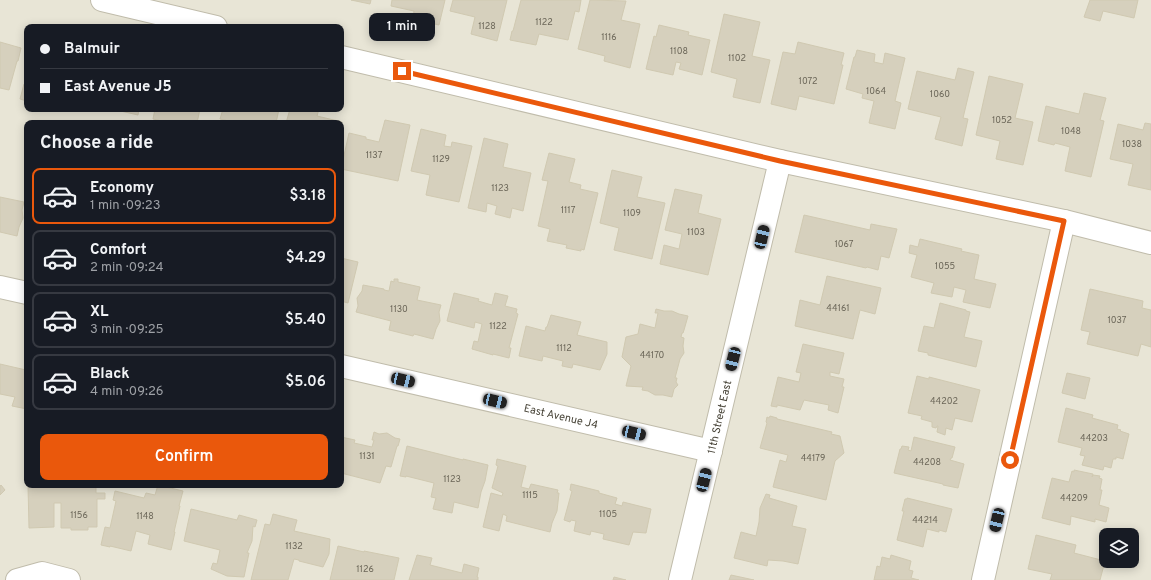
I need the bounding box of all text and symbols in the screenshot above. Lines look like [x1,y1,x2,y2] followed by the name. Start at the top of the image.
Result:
[369,13,435,41] callout: 1 min
[535,17,553,28] house number: 1122
[387,19,417,35] text: 1 min
[478,21,496,32] house number: 1128
[601,32,617,43] house number: 1116
[64,40,120,59] text: Balmuir
[670,46,688,57] house number: 1108
[728,53,746,64] house number: 1102
[393,62,411,80] route end
[799,76,817,87] house number: 1072
[64,78,172,97] text: East Avenue J5
[866,86,886,97] house number: 1064
[930,89,950,100] house number: 1060
[992,115,1012,126] house number: 1052
[1061,126,1081,137] house number: 1048
[40,132,153,155] text: Choose a ride
[1122,139,1142,150] house number: 1038
[366,150,383,161] house number: 1137
[432,154,450,165] house number: 1129
[42,178,78,214] icon: car
[90,179,154,198] text: Economy
[491,183,509,194] house number: 1123
[290,187,326,206] text: $3.18
[90,198,160,214] text: 1 min · 09:23
[561,205,576,216] house number: 1117
[623,208,641,219] house number: 1109
[753,224,771,250] car
[687,227,705,238] house number: 1103
[834,239,854,250] house number: 1067
[42,240,78,276] icon: car
[90,241,147,260] text: Comfort
[286,249,326,268] text: $4.29
[90,260,164,276] text: 2 min · 09:24
[935,261,955,272] house number: 1055
[42,302,78,338] icon: car
[90,303,108,322] text: XL
[826,303,850,314] house number: 44161
[390,304,408,315] house number: 1130
[285,311,326,330] text: $5.40
[1107,315,1127,326] house number: 1037
[489,321,507,332] house number: 1122
[90,322,164,338] text: 3 min · 09:25
[556,343,572,354] house number: 1112
[724,346,742,372] car
[640,350,665,361] house number: 44170
[42,364,78,400] icon: car
[90,365,130,384] text: Black
[390,371,416,389] car
[285,373,326,392] text: $5.06
[705,379,735,455] street label: 11th Street East
[90,384,164,400] text: 4 min · 09:26
[482,392,508,410] car
[930,396,958,407] house number: 44202
[522,402,599,432] street label: East Avenue J4
[621,424,647,442] car
[1080,433,1108,444] house number: 44203
[40,434,328,480] button: Confirm
[359,451,375,462] house number: 1131
[1001,451,1019,469] route start
[801,453,825,464] house number: 44179
[913,457,941,468] house number: 44208
[695,467,713,493] car
[443,474,461,485] house number: 1123
[522,490,538,501] house number: 1115
[1060,493,1088,504] house number: 44209
[988,507,1006,533] car
[599,509,617,520] house number: 1105
[70,510,88,521] house number: 1156
[136,511,154,522] house number: 1148
[912,515,938,526] house number: 44214
[1099,528,1139,568] map controls
[1099,528,1139,568] button: layers
[285,541,303,552] house number: 1132
[356,564,374,575] house number: 1126

